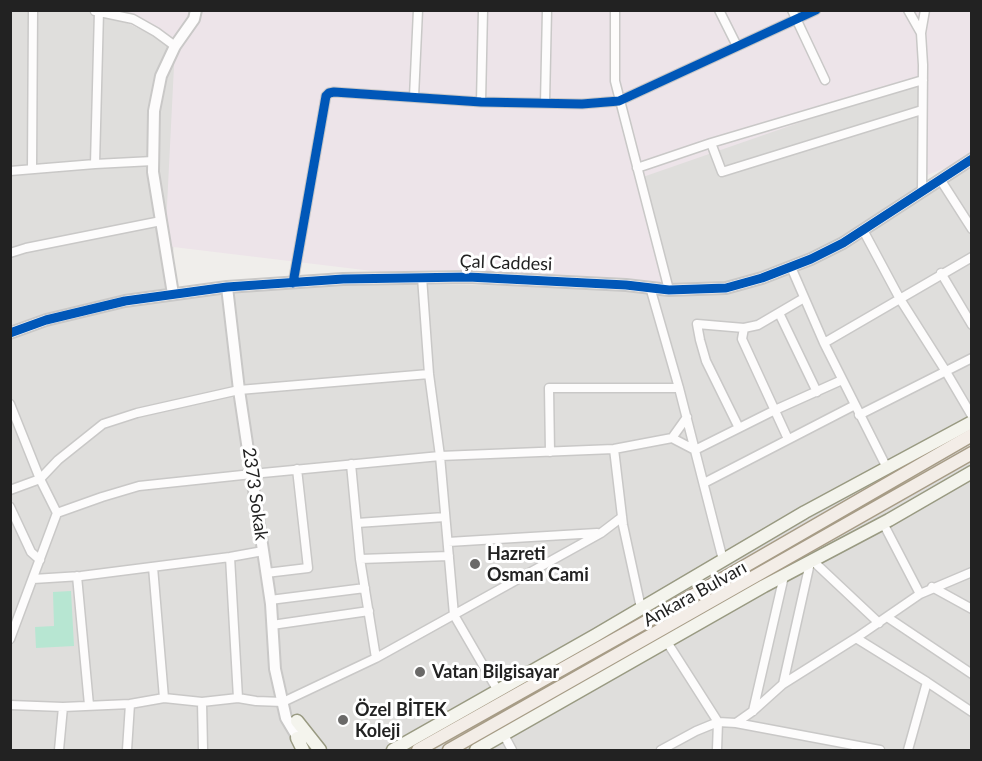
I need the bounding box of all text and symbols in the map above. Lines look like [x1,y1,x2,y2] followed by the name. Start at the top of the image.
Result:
[459,251,553,275] street label: Çal Caddesi
[238,446,272,542] street label: 2373 Sokak
[487,543,589,586] place label: Hazreti Osman Cami
[468,557,482,571] marker: Hazreti Osman Cami
[640,557,750,631] street label: Ankara Bulvarı
[432,661,559,683] place label: Vatan Bilgisayar
[413,665,427,679] marker: Vatan Bilgisayar
[355,699,447,742] place label: Özel BİTEK Koleji
[336,713,350,727] marker: Özel BİTEK Koleji

